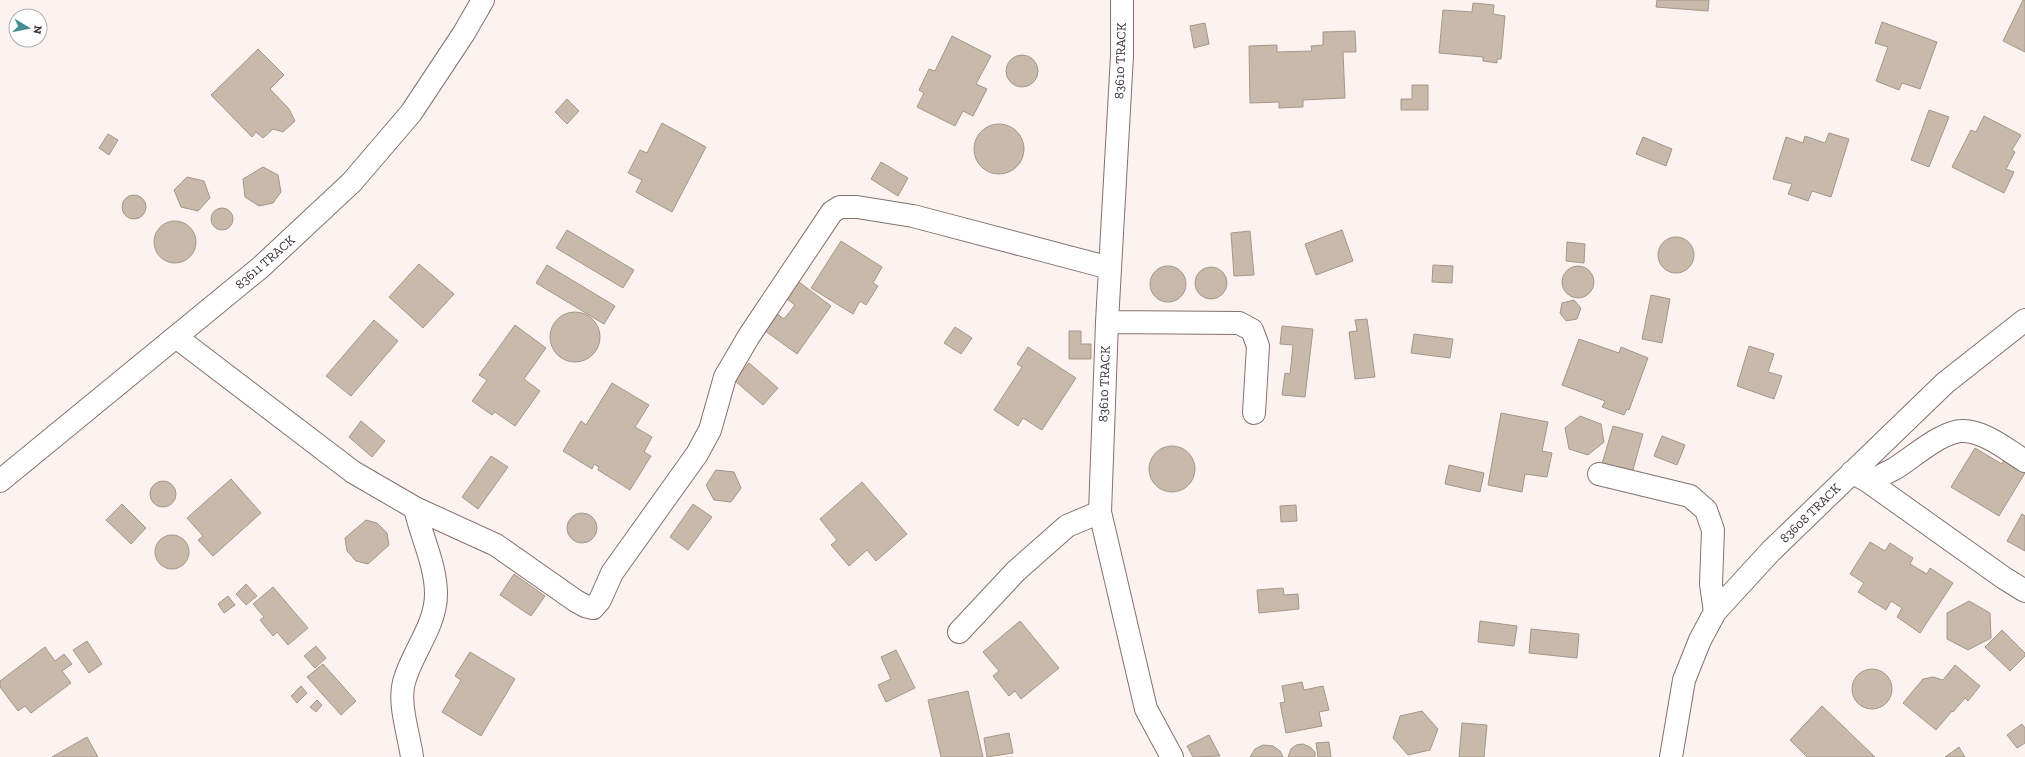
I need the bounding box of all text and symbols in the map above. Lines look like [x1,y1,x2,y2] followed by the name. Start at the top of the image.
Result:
[8,8,48,48] north arrow
[1111,22,1129,99] street label: 83610 TRACK
[30,24,44,36] text: N
[232,232,298,292] street label: 83611 TRACK
[1095,345,1113,422] street label: 83610 TRACK
[1777,480,1844,546] street label: 83608 TRACK

